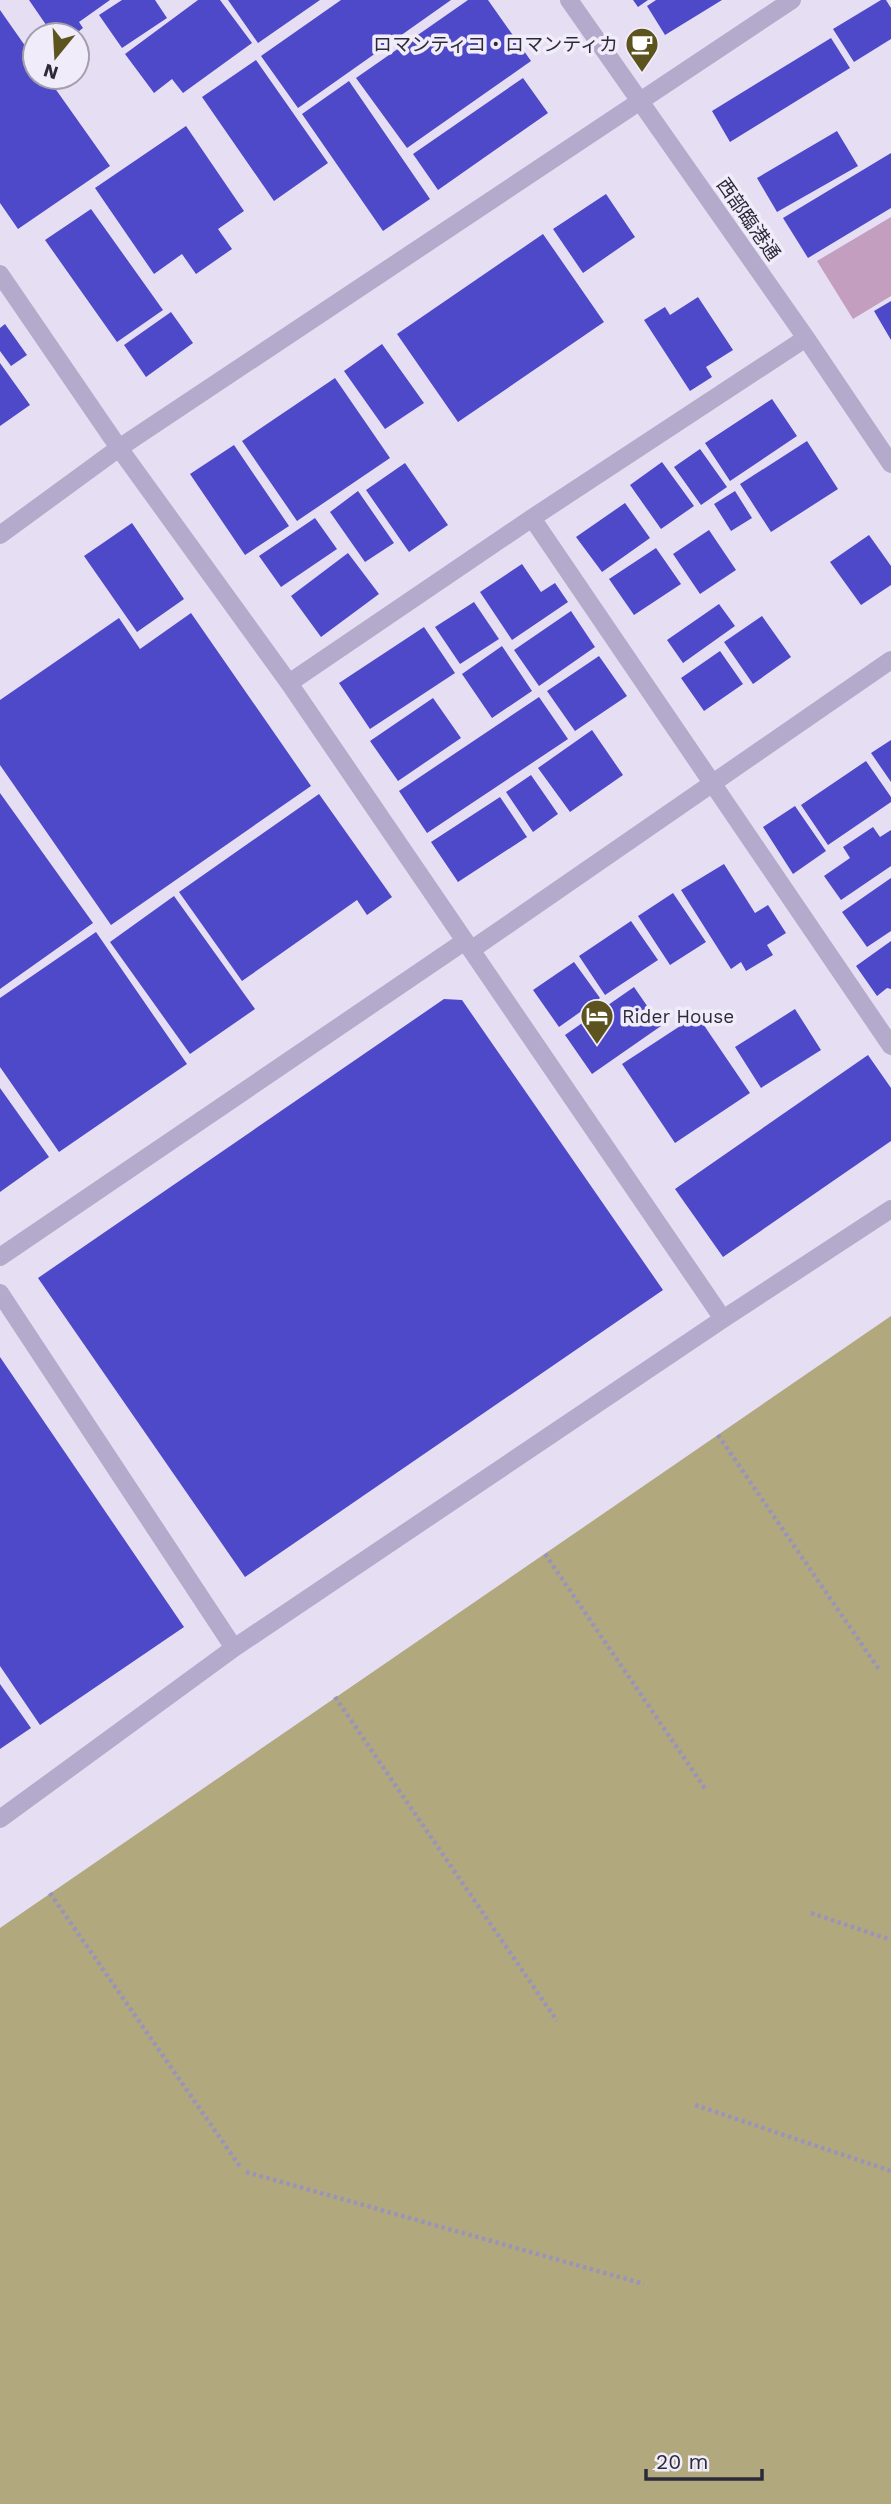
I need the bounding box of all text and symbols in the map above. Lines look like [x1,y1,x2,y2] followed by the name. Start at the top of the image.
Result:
[21,21,91,91] north arrow
[623,25,661,74] cafe icon: ロマンティコ・ロマンティカ
[373,33,618,56] place label: ロマンティコ・ロマンティカ
[41,59,61,85] text: N
[712,174,785,265] street label: 西部臨港通
[578,997,616,1046] hotel icon: Rider House
[622,1005,734,1028] place label: Rider House
[646,2438,762,2482] scale bar
[656,2449,708,2474] text: 20 m

